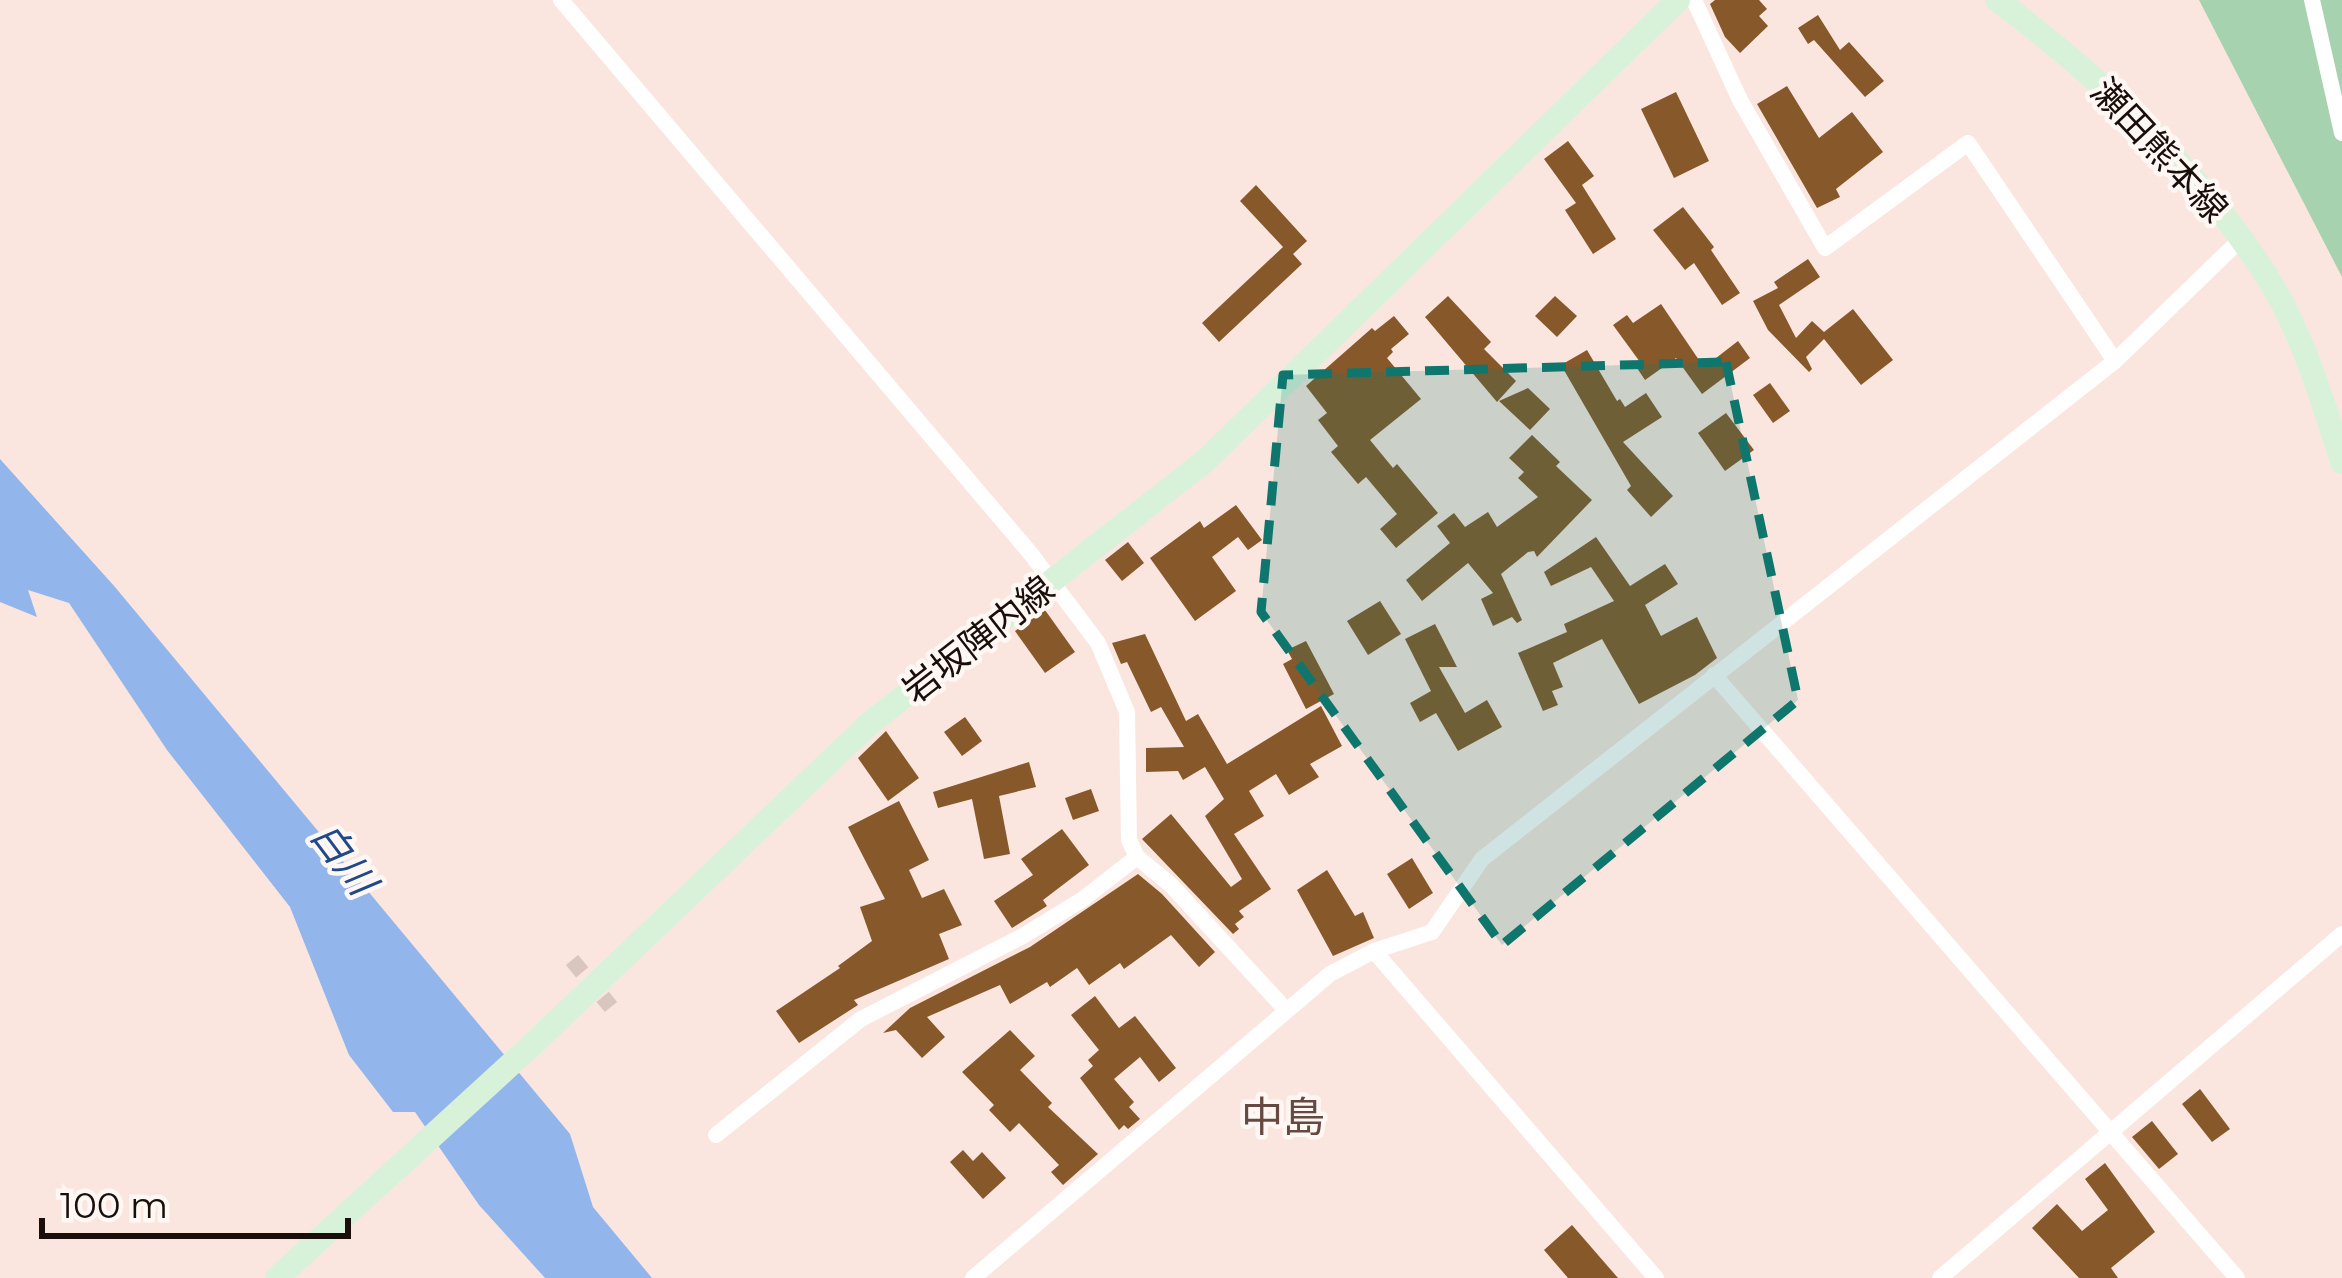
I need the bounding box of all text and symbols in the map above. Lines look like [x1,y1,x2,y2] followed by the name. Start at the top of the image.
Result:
[2083,69,2237,231] street label: 瀬田熊本線
[894,566,1062,712] street label: 岩坂陣内線
[301,812,389,907] water label: 白川
[1241,1091,1325,1143] district label: 中島
[42,1164,348,1238] scale bar
[60,1183,168,1227] text: 100 m

